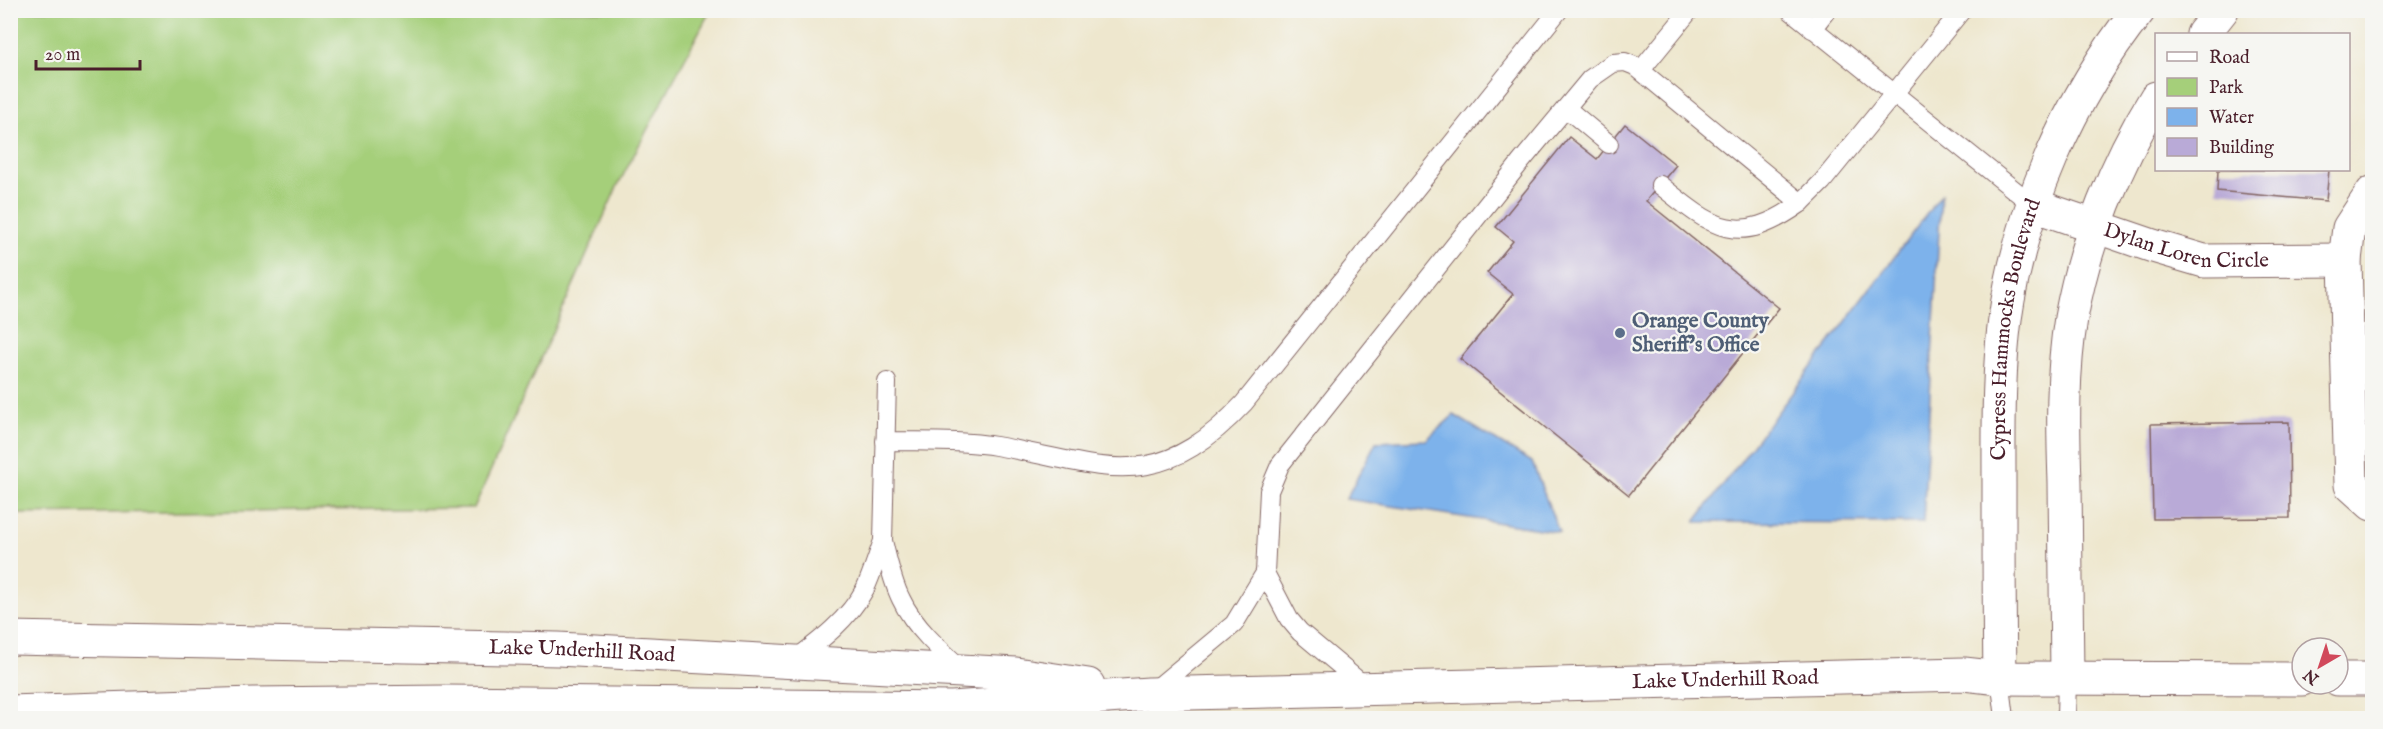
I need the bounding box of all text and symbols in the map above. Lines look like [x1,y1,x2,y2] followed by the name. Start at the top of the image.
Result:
[36,33,140,71] scale bar
[2155,33,2350,171] legend
[45,44,80,67] text: 20 m
[2209,47,2250,70] text: Road
[2209,77,2244,100] text: Park
[2209,107,2254,130] text: Water
[2209,137,2274,160] text: Building
[1985,194,2048,460] street label: Cypress Hammocks Boulevard
[2100,217,2269,275] street label: Dylan Loren Circle
[1632,308,1769,359] place label: Orange County Sheriff's Office
[1613,326,1627,340] marker: Orange County Sheriff's Office
[488,634,677,669] street label: Lake Underhill Road
[2290,636,2350,696] north arrow
[1631,664,1820,696] street label: Lake Underhill Road
[2300,664,2324,689] text: N

